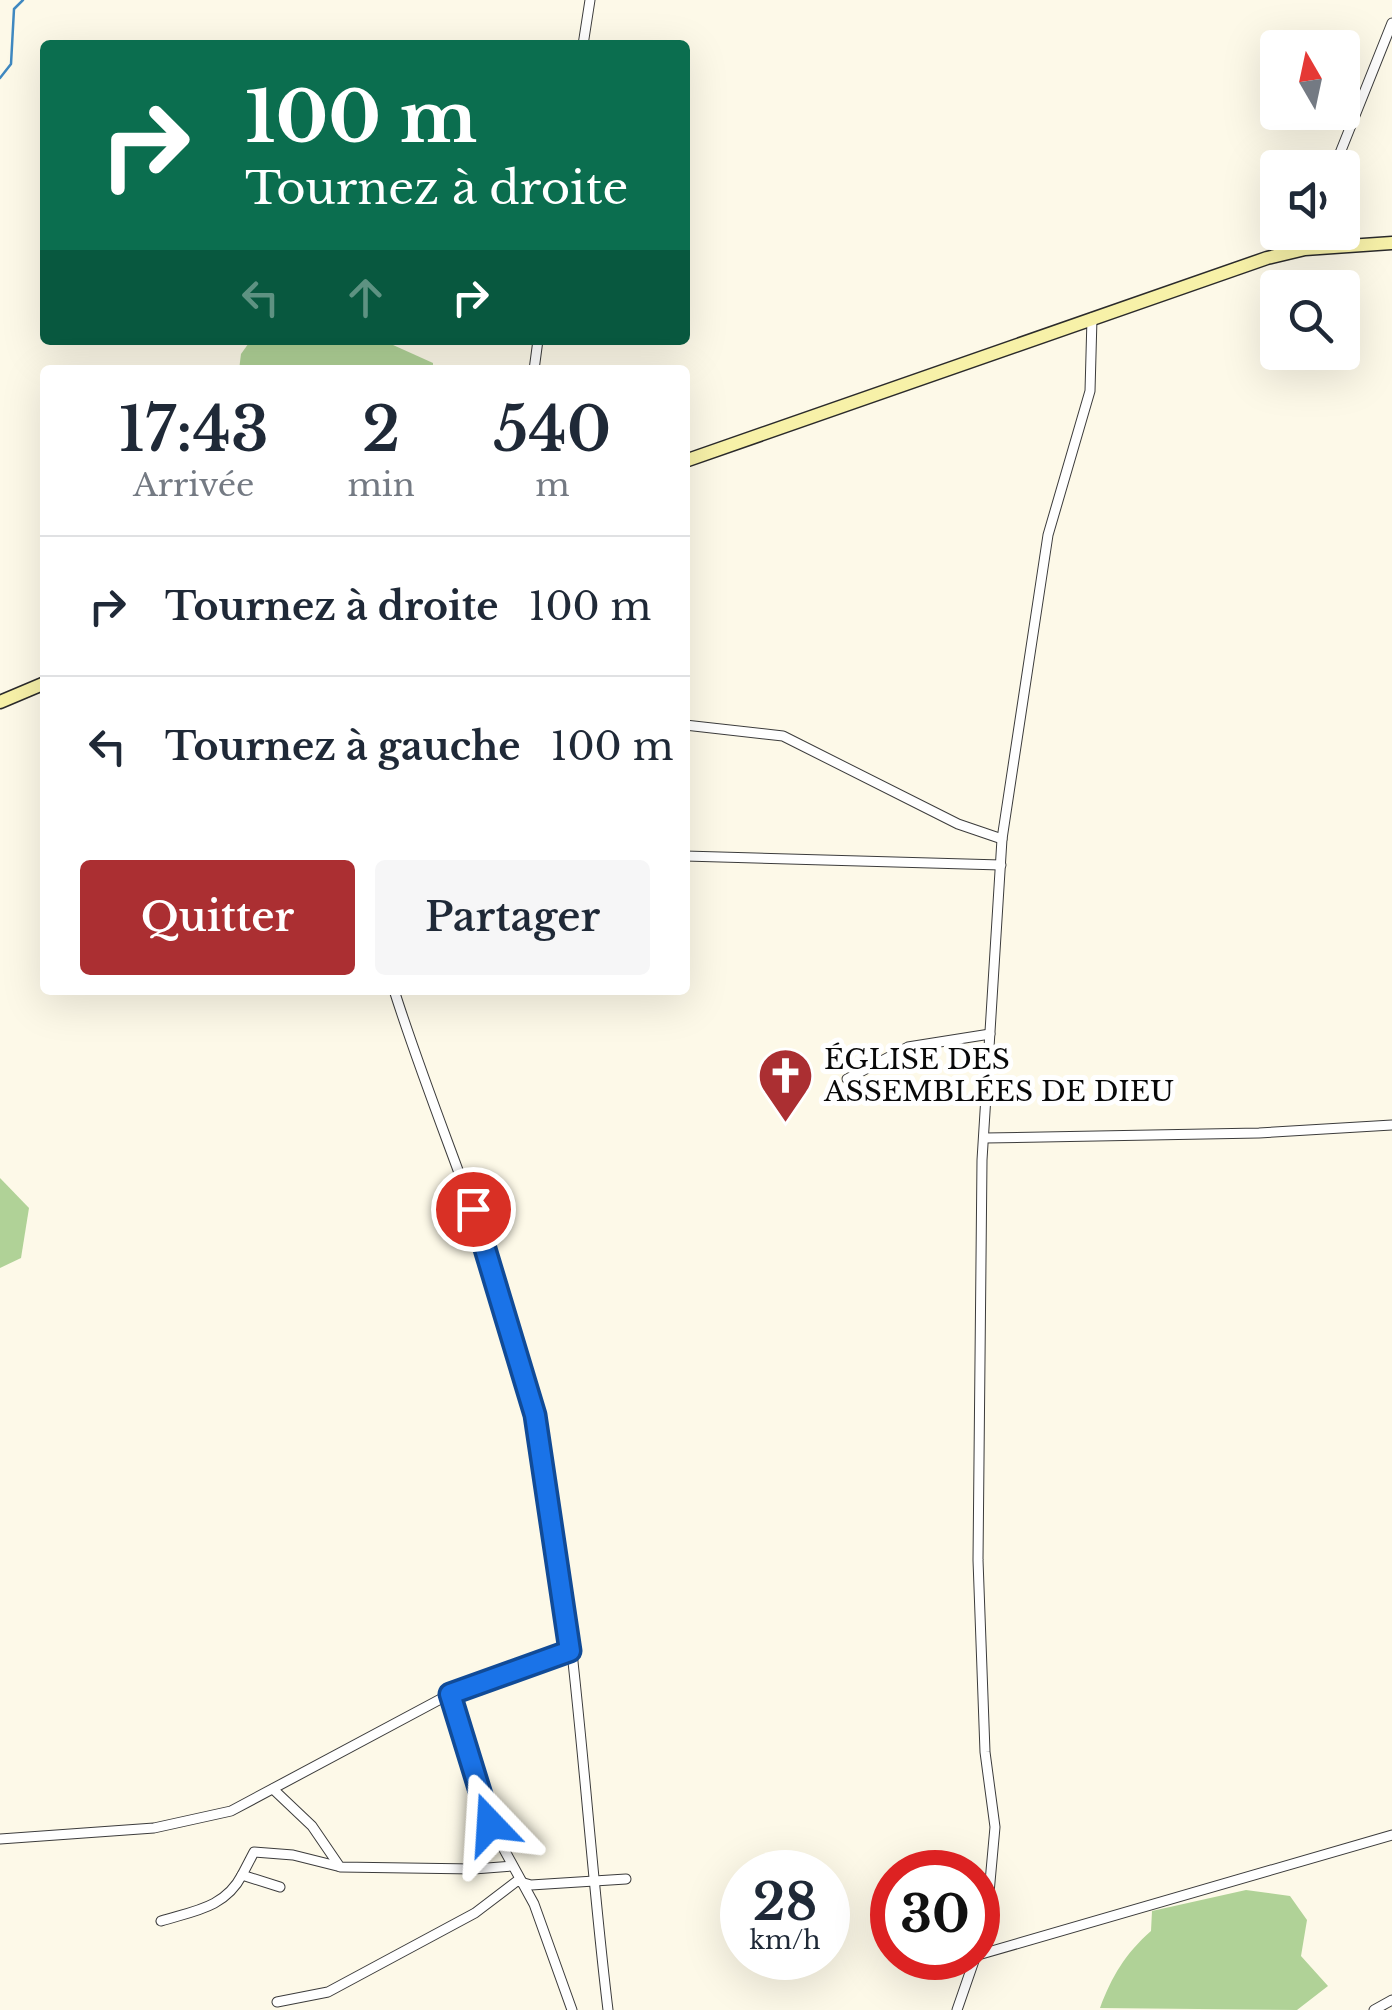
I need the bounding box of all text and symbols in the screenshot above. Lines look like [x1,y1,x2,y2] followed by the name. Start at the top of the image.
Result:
[1260,30,1360,130] north arrow
[1260,30,1360,370] map controls
[245,74,477,161] text: 100 m
[80,80,210,210] icon: right
[1260,150,1360,250] button: sound
[245,160,628,216] text: Tournez à droite
[233,270,288,325] icon: left
[338,270,393,325] icon: ahead
[443,270,498,325] icon: right
[1260,270,1360,370] button: search
[119,393,269,467] text: 17:43
[362,393,400,467] text: 2
[493,393,611,467] text: 540
[133,465,254,505] text: Arrivée
[347,465,415,505] text: min
[535,465,570,505] text: m
[80,579,135,634] icon: right
[165,583,498,630] text: Tournez à droite
[528,583,651,630] text: 100 m
[80,719,135,774] icon: left
[165,723,521,770] text: Tournez à gauche
[551,723,673,770] text: 100 m
[80,860,355,975] button: Quitter
[375,860,650,975] button: Partager
[823,1042,1174,1109] place label: ÉGLISE DES ASSEMBLÉES DE DIEU
[755,1045,815,1124] church icon: ÉGLISE DES ASSEMBLÉES DE DIEU
[431,1167,516,1252] pin
[446,1182,501,1237] icon: arrive
[438,1772,542,1876] position arrow
[870,1850,1000,1980] speed limit sign: 30
[753,1871,817,1934] text: 28
[750,1925,820,1956] text: km/h

